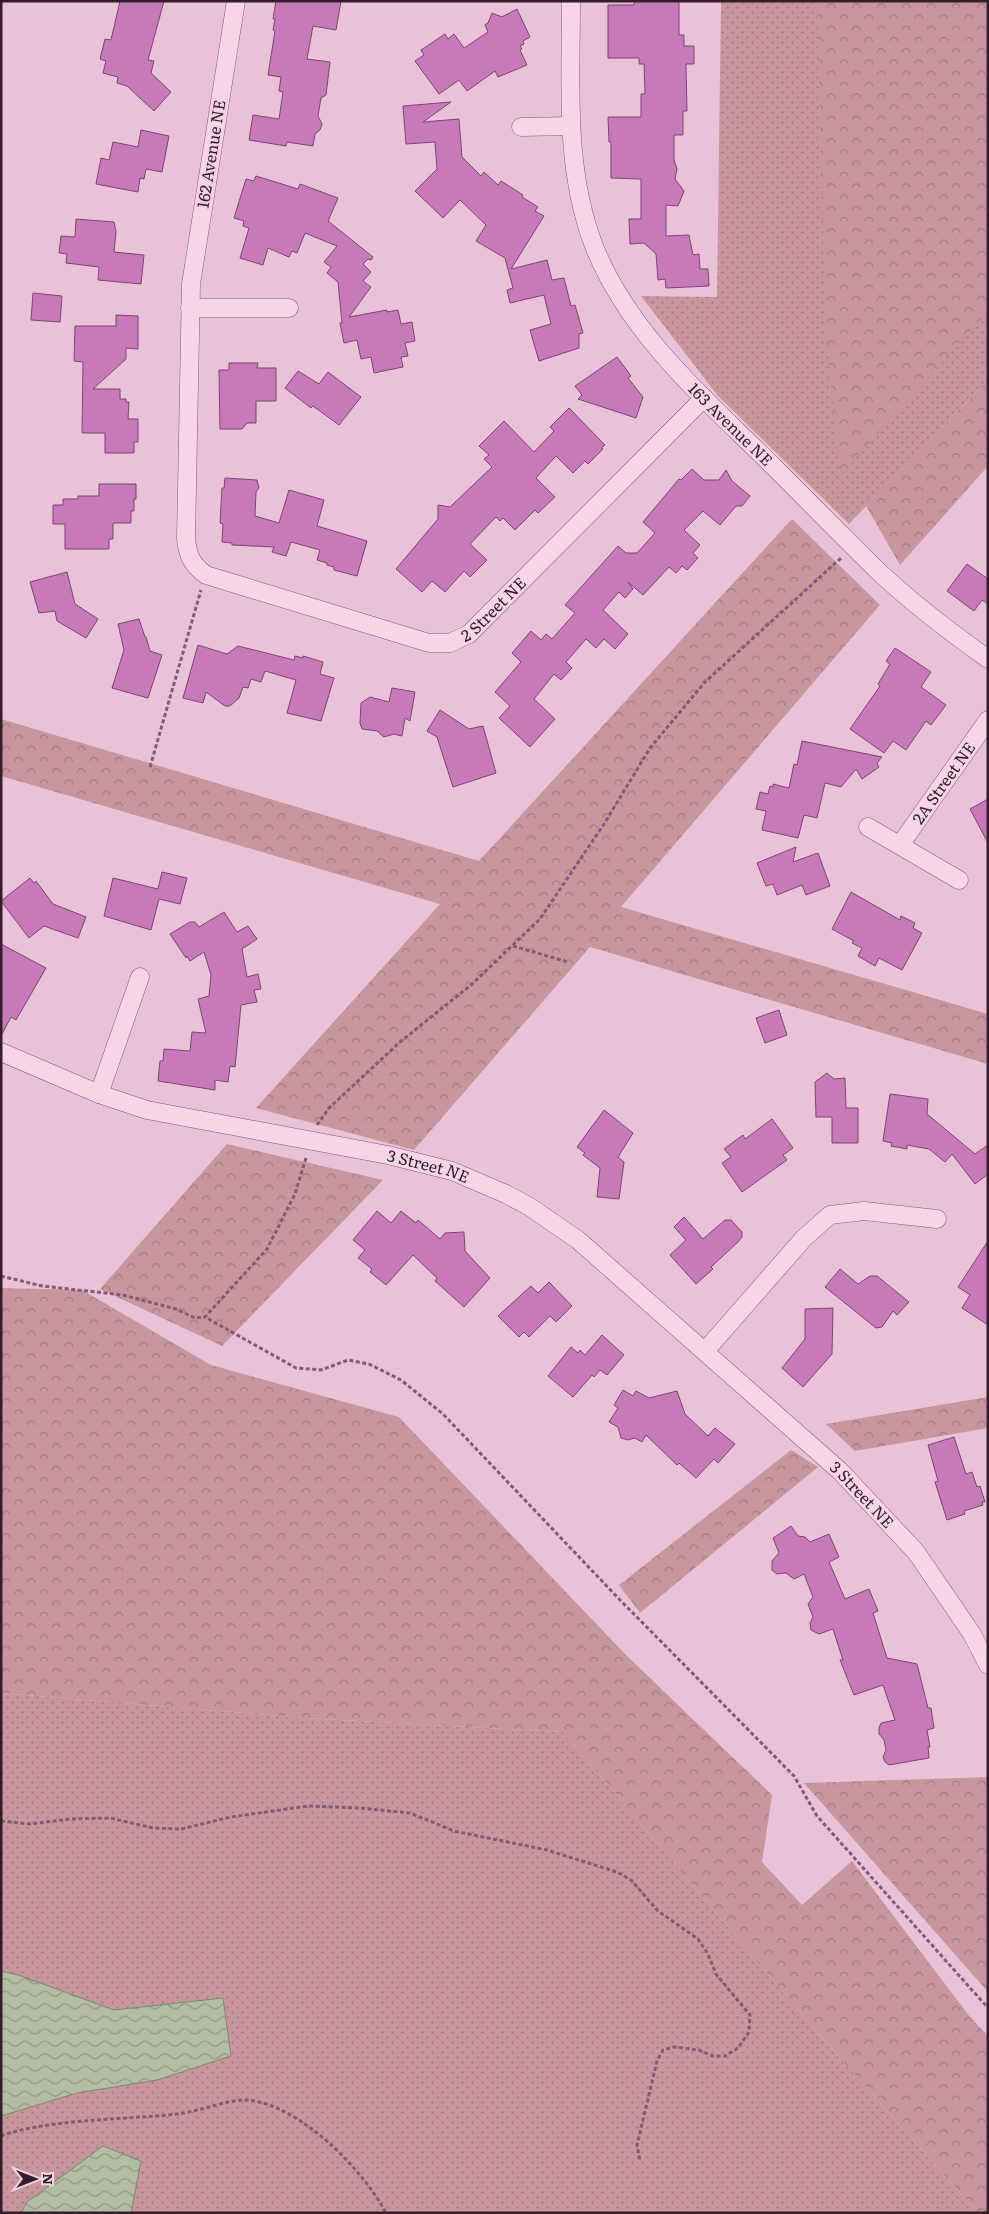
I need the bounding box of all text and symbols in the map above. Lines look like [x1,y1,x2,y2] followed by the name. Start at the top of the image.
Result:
[190,98,230,210] street label: 162 Avenue NE
[683,377,779,471] street label: 163 Avenue NE
[457,571,531,647] street label: 2 Street NE
[906,736,980,828] street label: 2A Street NE
[385,1142,474,1188] street label: 3 Street NE
[825,1455,900,1533] street label: 3 Street NE
[10,2154,60,2204] north arrow
[39,2173,59,2185] text: N

